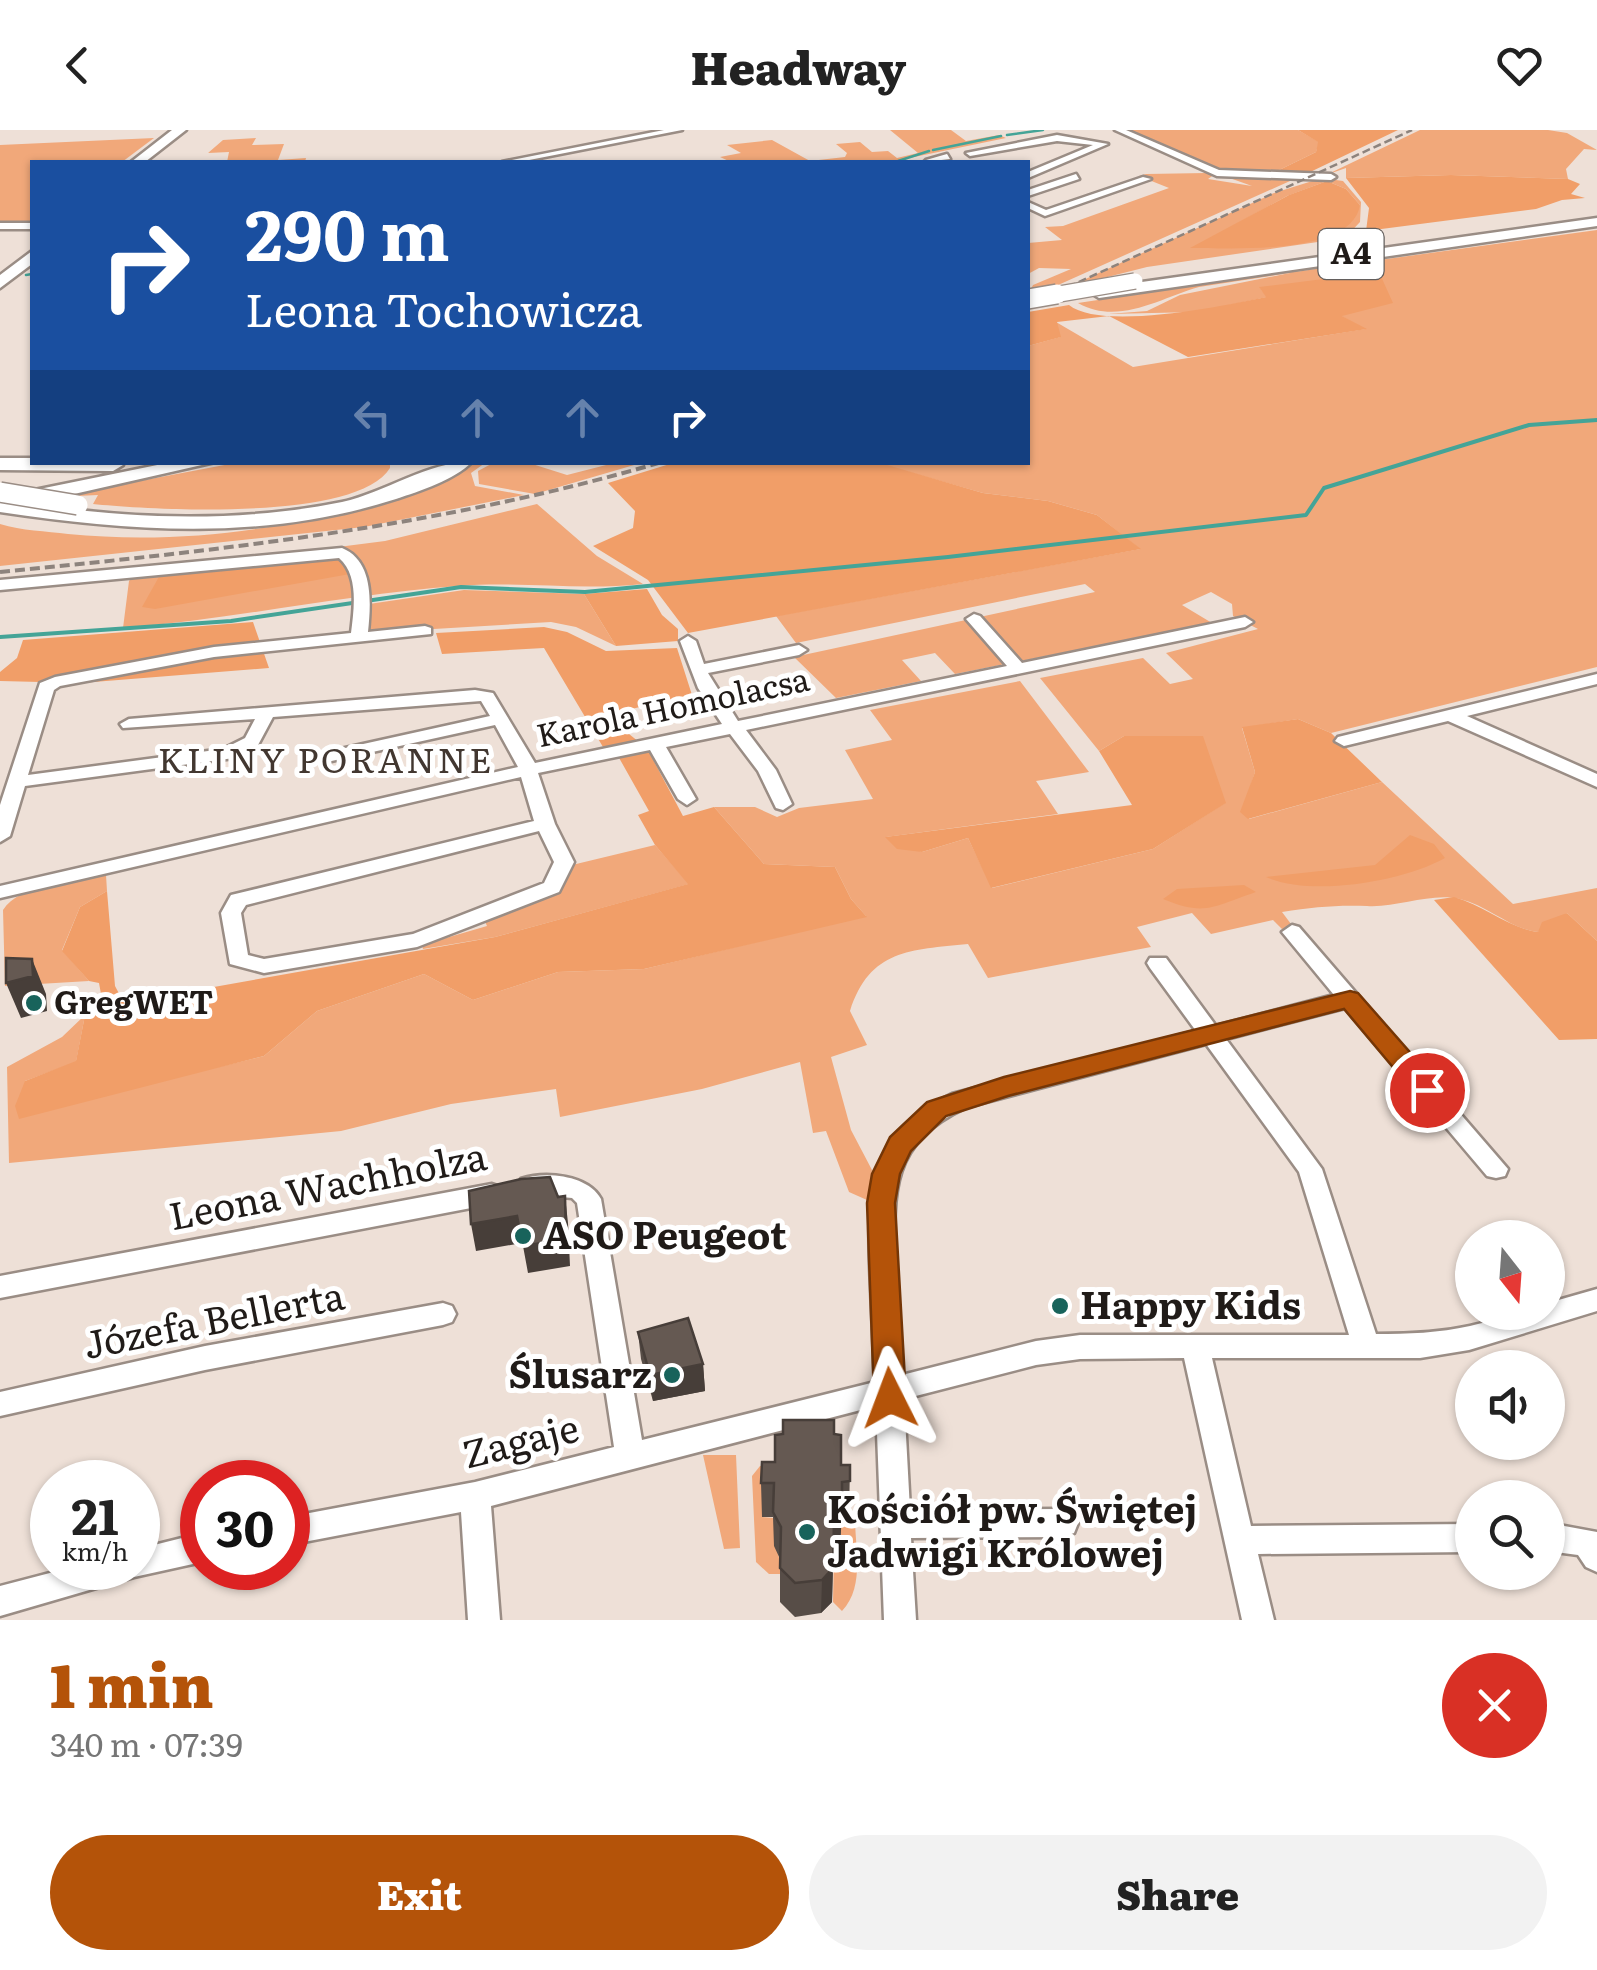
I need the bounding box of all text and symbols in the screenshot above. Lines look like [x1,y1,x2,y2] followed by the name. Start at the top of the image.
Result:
[691,32,906,99] text: Headway
[50,38,105,93] icon: back
[1492,38,1547,93] icon: heart
[245,179,450,283] text: 290 m
[80,200,210,330] icon: right
[1318,229,1384,279] road number: A4
[245,274,642,341] text: Leona Tochowicza
[345,390,400,445] icon: left
[450,390,505,445] icon: ahead
[555,390,610,445] icon: ahead
[660,390,715,445] icon: right
[532,653,814,757] street label: Karola Homolacsa
[158,732,494,784] district label: KLINY PORANNE
[54,976,213,1024] place label: GregWET
[23,992,45,1014] marker: GregWET
[1385,1048,1470,1133] pin
[1400,1063,1455,1118] icon: arrive
[164,1125,492,1242] street label: Leona Wachholza
[543,1204,787,1261] place label: ASO Peugeot
[1455,1220,1565,1330] north arrow
[1455,1220,1565,1590] map controls
[512,1225,534,1247] marker: ASO Peugeot
[78,1264,349,1371] street label: Józefa Bellerta
[1080,1274,1301,1331] place label: Happy Kids
[1049,1295,1071,1317] marker: Happy Kids
[509,1343,652,1400] place label: Ślusarz
[838,1346,942,1450] position arrow
[1455,1350,1565,1460] button: sound
[661,1364,683,1386] marker: Ślusarz
[456,1397,584,1480] street label: Zagaje
[180,1460,310,1590] speed limit sign: 30
[71,1476,119,1550] text: 21
[827,1478,1197,1579] place label: Kościół pw. Świętej Jadwigi Królowej
[1455,1480,1565,1590] button: search
[796,1521,818,1543] marker: Kościół pw. Świętej Jadwigi Królowej
[62,1532,128,1569] text: km/h
[50,1637,214,1726] text: 1 min
[1442,1653,1547,1758] button: close
[50,1719,243,1767] text: 340 m · 07:39
[50,1835,789,1950] button: Exit
[809,1835,1547,1950] button: Share

